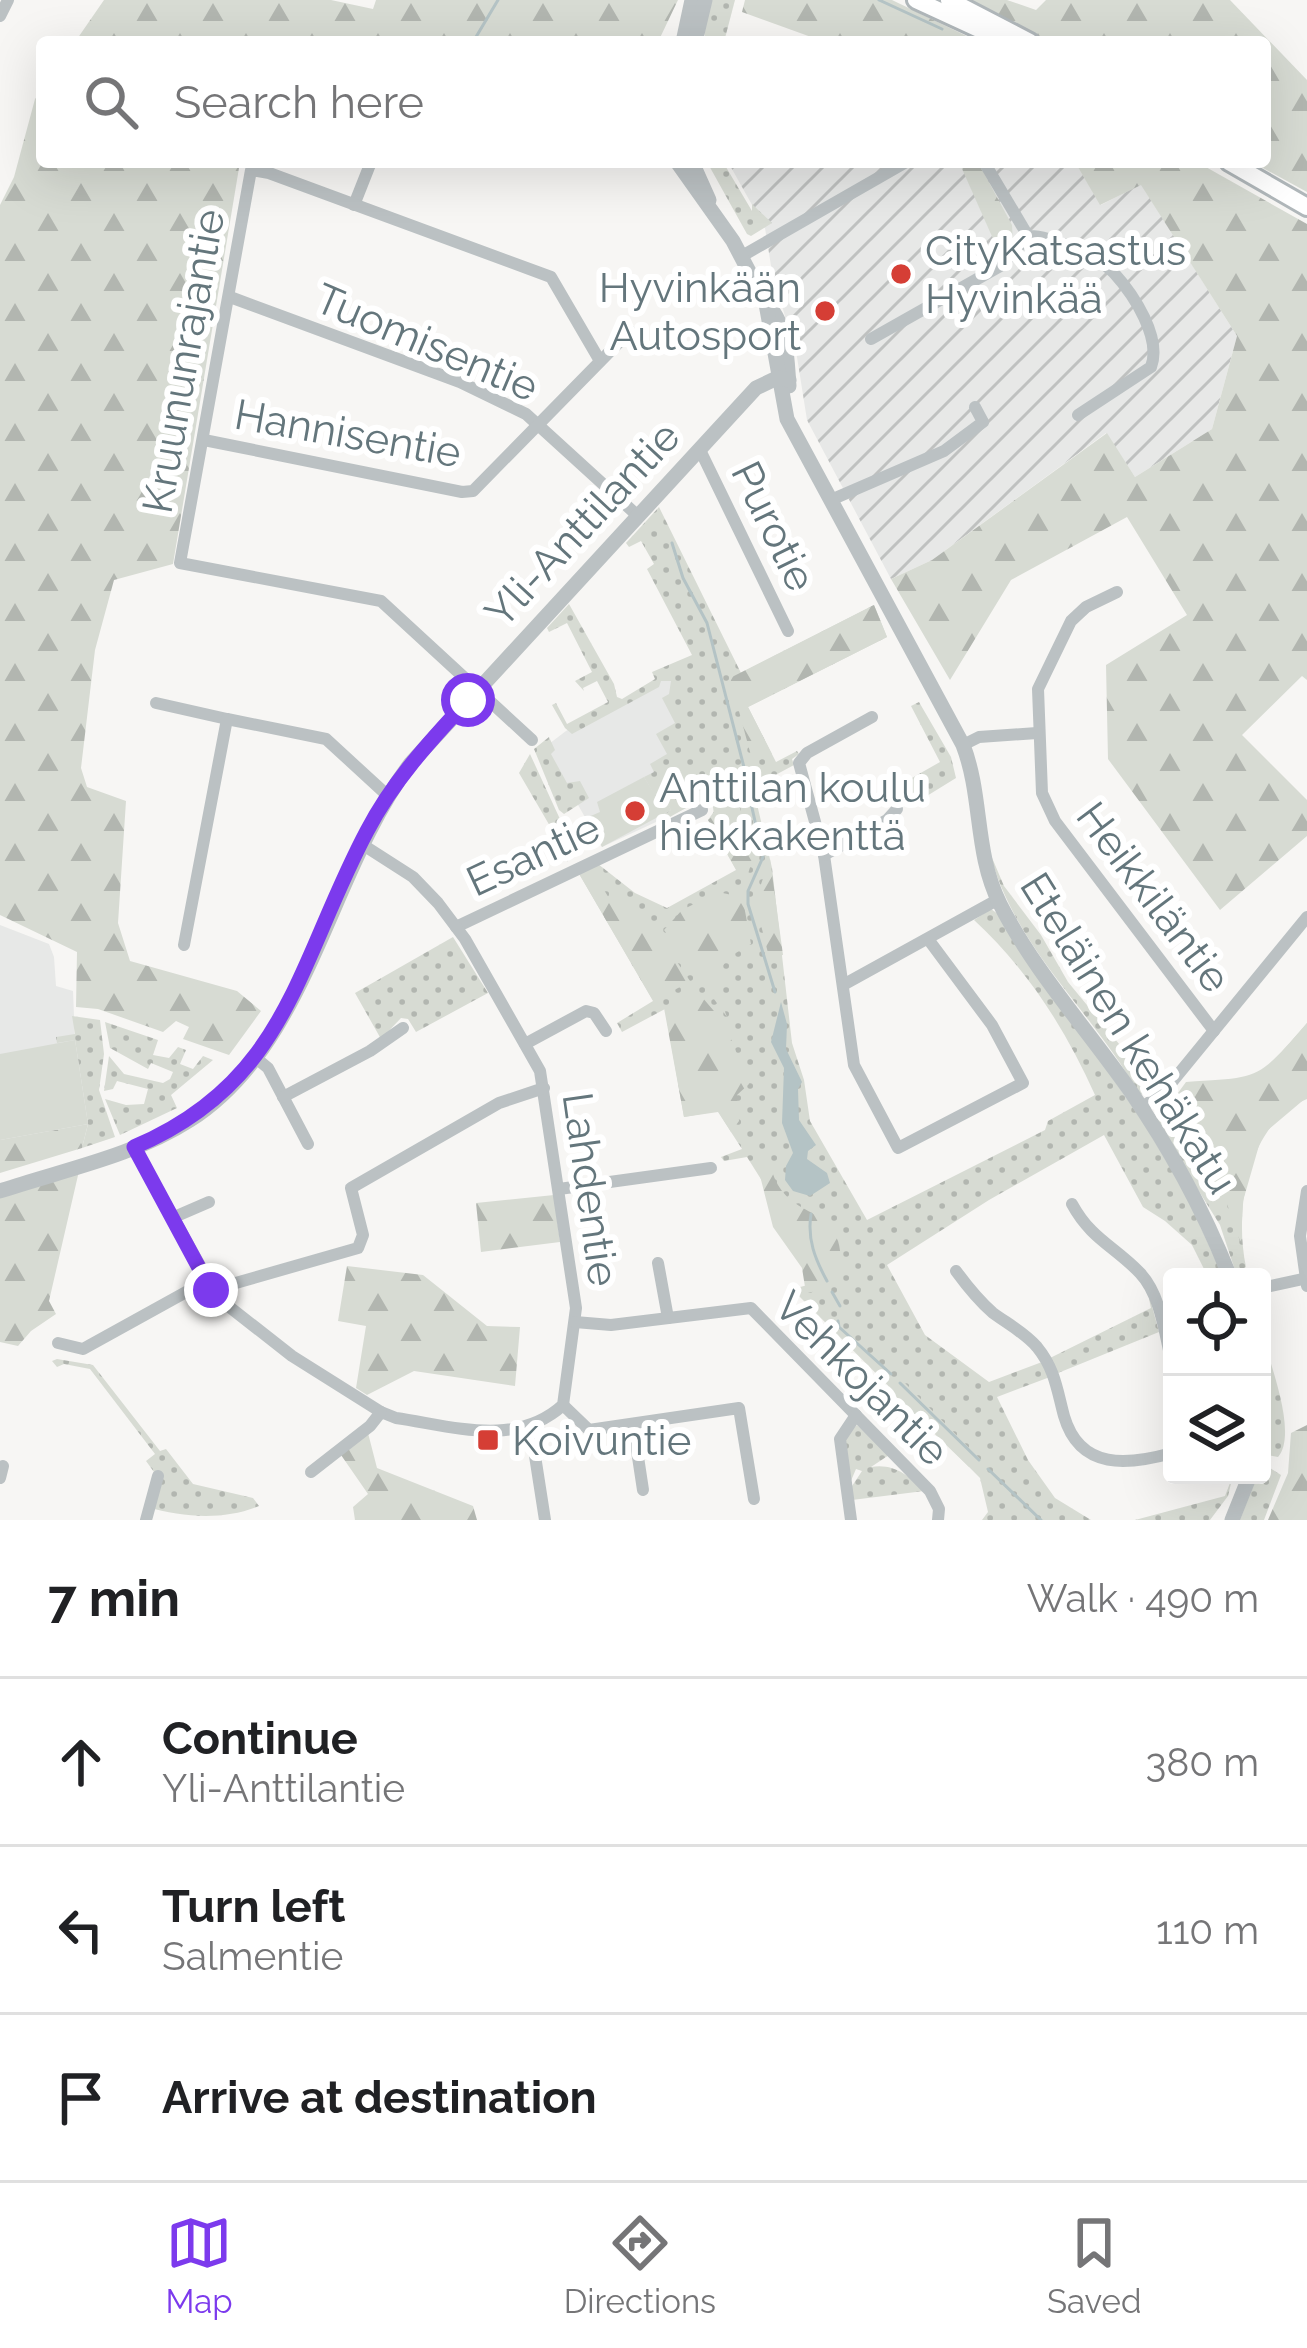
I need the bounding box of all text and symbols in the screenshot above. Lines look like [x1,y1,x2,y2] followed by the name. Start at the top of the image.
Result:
[36,36,1271,168] search box
[78,69,144,135] icon: search
[174,76,424,129] text: Search here
[133,205,234,517] street label: Kruununrajantie
[925,226,1186,323] place label: CityKatsastus Hyvinkää
[888,261,914,287] marker: CityKatsastus Hyvinkää
[599,263,801,360] place label: Hyvinkään Autosport
[308,274,545,411] street label: Tuomisentie
[812,298,838,324] marker: Hyvinkään Autosport
[231,389,465,477] street label: Hannisentie
[475,412,690,637] street label: Yli-Anttilantie
[721,454,826,599] street label: Purotie
[441,673,495,727] route start
[659,763,926,860] place label: Anttilan koulu hiekkakenttä
[1066,793,1241,1002] street label: Heikkiläntie
[622,798,648,824] marker: Anttilan koulu hiekkakenttä
[459,802,607,906] street label: Esantie
[1010,864,1247,1203] street label: Eteläinen kehäkatu
[553,1089,628,1289] street label: Lahdentie
[184,1263,238,1317] route end
[1163,1268,1271,1484] map controls
[1163,1268,1271,1376] button: locate
[765,1281,959,1475] street label: Vehkojantie
[1163,1376,1271,1484] button: layers
[512,1416,691,1465] place label: Koivuntie
[475,1427,501,1453] marker: Koivuntie
[48,1568,180,1628] text: 7 min
[1027,1575,1259,1621] text: Walk · 490 m
[162,1712,358,1765] text: Continue
[48,1729,114,1795] icon: ahead
[1145,1739,1259,1785] text: 380 m
[162,1765,405,1811] text: Yli-Anttilantie
[162,1880,345,1933] text: Turn left
[48,1897,114,1963] icon: left
[1156,1907,1259,1953] text: 110 m
[162,1933,343,1979] text: Salmentie
[48,2065,114,2131] icon: arrive
[162,2071,597,2124] text: Arrive at destination
[166,2210,233,2321] tab: Map
[564,2210,716,2321] tab: Directions
[1047,2210,1141,2321] tab: Saved

